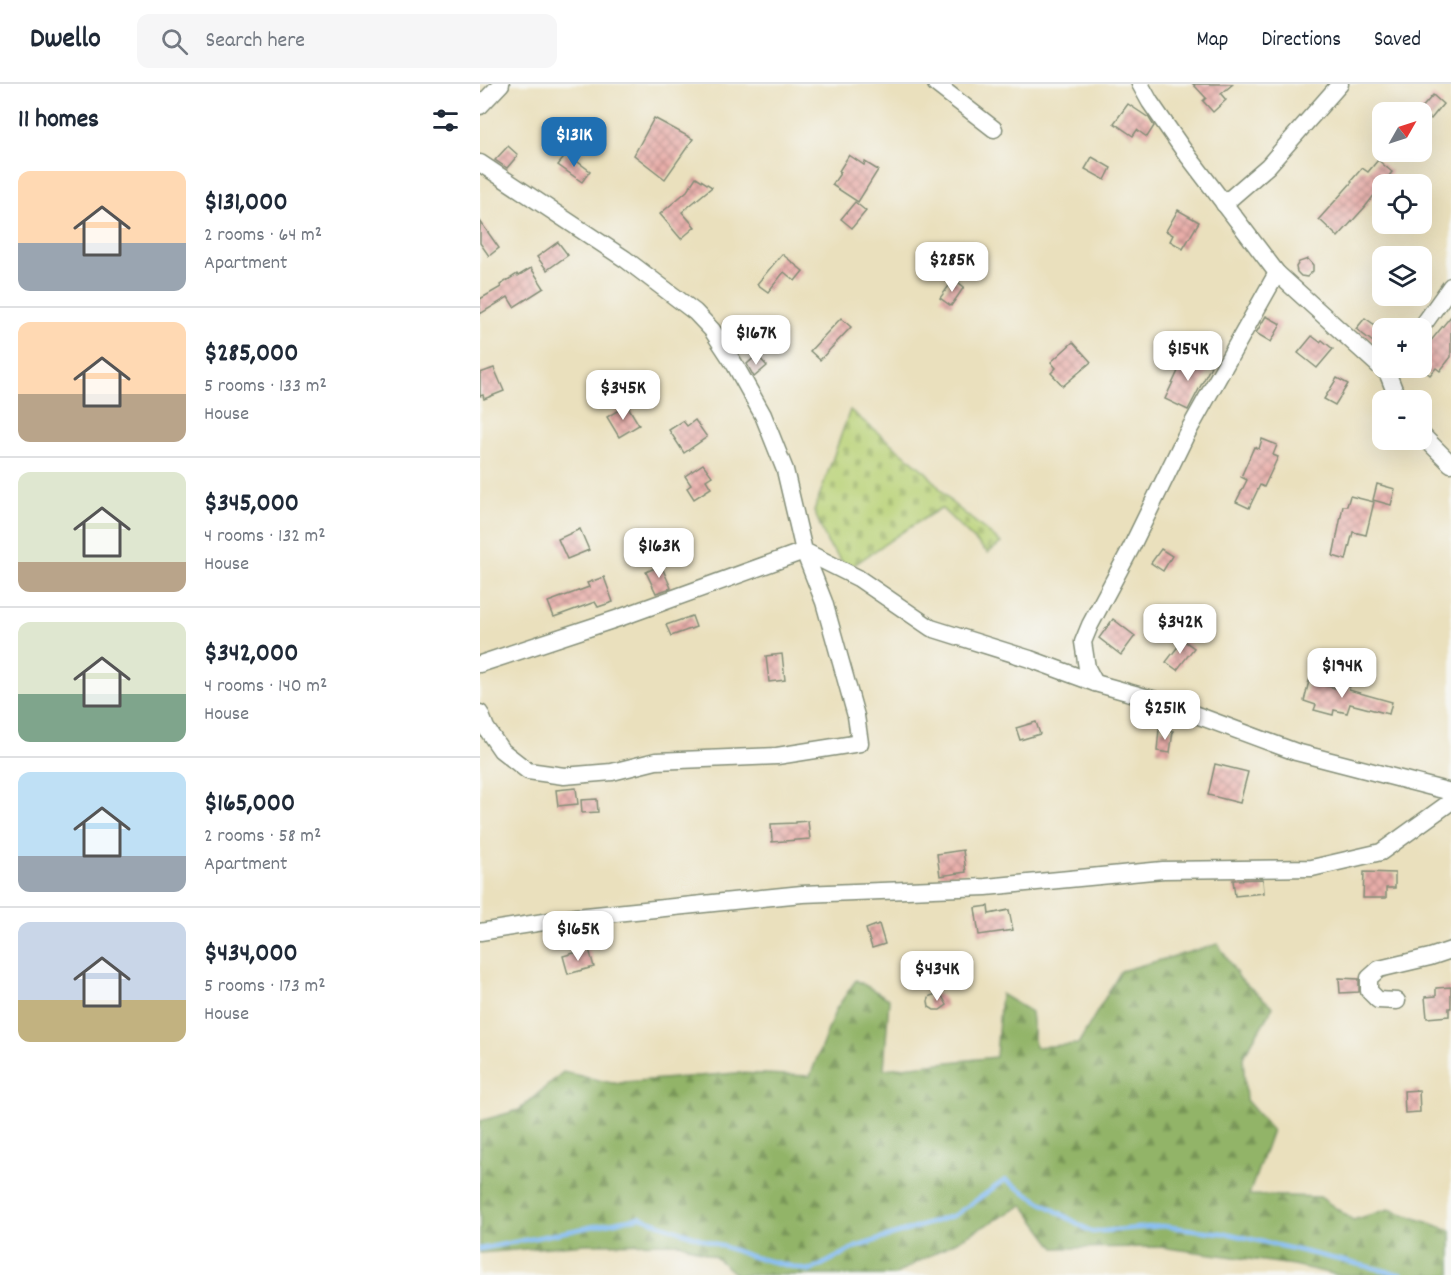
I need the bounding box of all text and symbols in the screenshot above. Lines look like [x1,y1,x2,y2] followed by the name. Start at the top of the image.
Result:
[137,14,557,68] search box
[30,21,101,61] text: Dwello
[158,25,191,58] icon: search
[206,26,305,57] text: Search here
[1197,26,1228,56] text: Map
[1261,26,1341,56] text: Directions
[1374,26,1421,56] text: Saved
[18,102,99,139] text: 11 homes
[1372,102,1432,162] north arrow
[1372,102,1432,450] map controls
[429,104,462,137] icon: filters
[532,117,616,168] pin: $131K
[555,122,593,150] text: $131K
[1372,174,1432,234] button: locate
[204,185,288,222] text: $131,000
[66,195,138,267] icon: home
[204,222,322,250] text: 2 rooms · 64 m²
[910,242,994,293] pin: $285K
[1372,246,1432,306] button: layers
[929,247,975,275] text: $285K
[204,250,287,278] text: Apartment
[714,315,798,366] pin: $167K
[1372,318,1432,378] button: +
[735,320,777,348] text: $167K
[1146,331,1230,382] pin: $154K
[204,336,298,373] text: $285,000
[1167,336,1209,364] text: $154K
[66,346,138,418] icon: home
[581,370,665,421] pin: $345K
[204,373,327,401] text: 5 rooms · 133 m²
[600,375,646,403] text: $345K
[1372,390,1432,450] button: −
[204,401,249,429] text: House
[204,486,299,523] text: $345,000
[66,496,138,568] icon: home
[204,523,326,551] text: 4 rooms · 132 m²
[617,528,701,579] pin: $163K
[638,533,680,561] text: $163K
[204,551,249,579] text: House
[1138,604,1222,655] pin: $342K
[1157,609,1203,637] text: $342K
[204,636,298,673] text: $342,000
[66,646,138,718] icon: home
[1300,648,1384,699] pin: $194K
[1321,653,1363,681] text: $194K
[204,673,327,701] text: 4 rooms · 140 m²
[1123,690,1207,741] pin: $251K
[1144,695,1186,723] text: $251K
[204,701,249,729] text: House
[204,786,295,823] text: $165,000
[66,796,138,868] icon: home
[204,823,321,851] text: 2 rooms · 58 m²
[204,851,287,879] text: Apartment
[536,911,620,962] pin: $165K
[557,916,599,944] text: $165K
[204,936,298,973] text: $434,000
[66,946,138,1018] icon: home
[895,951,979,1002] pin: $434K
[915,956,959,984] text: $434K
[204,973,325,1001] text: 5 rooms · 173 m²
[204,1001,249,1029] text: House

